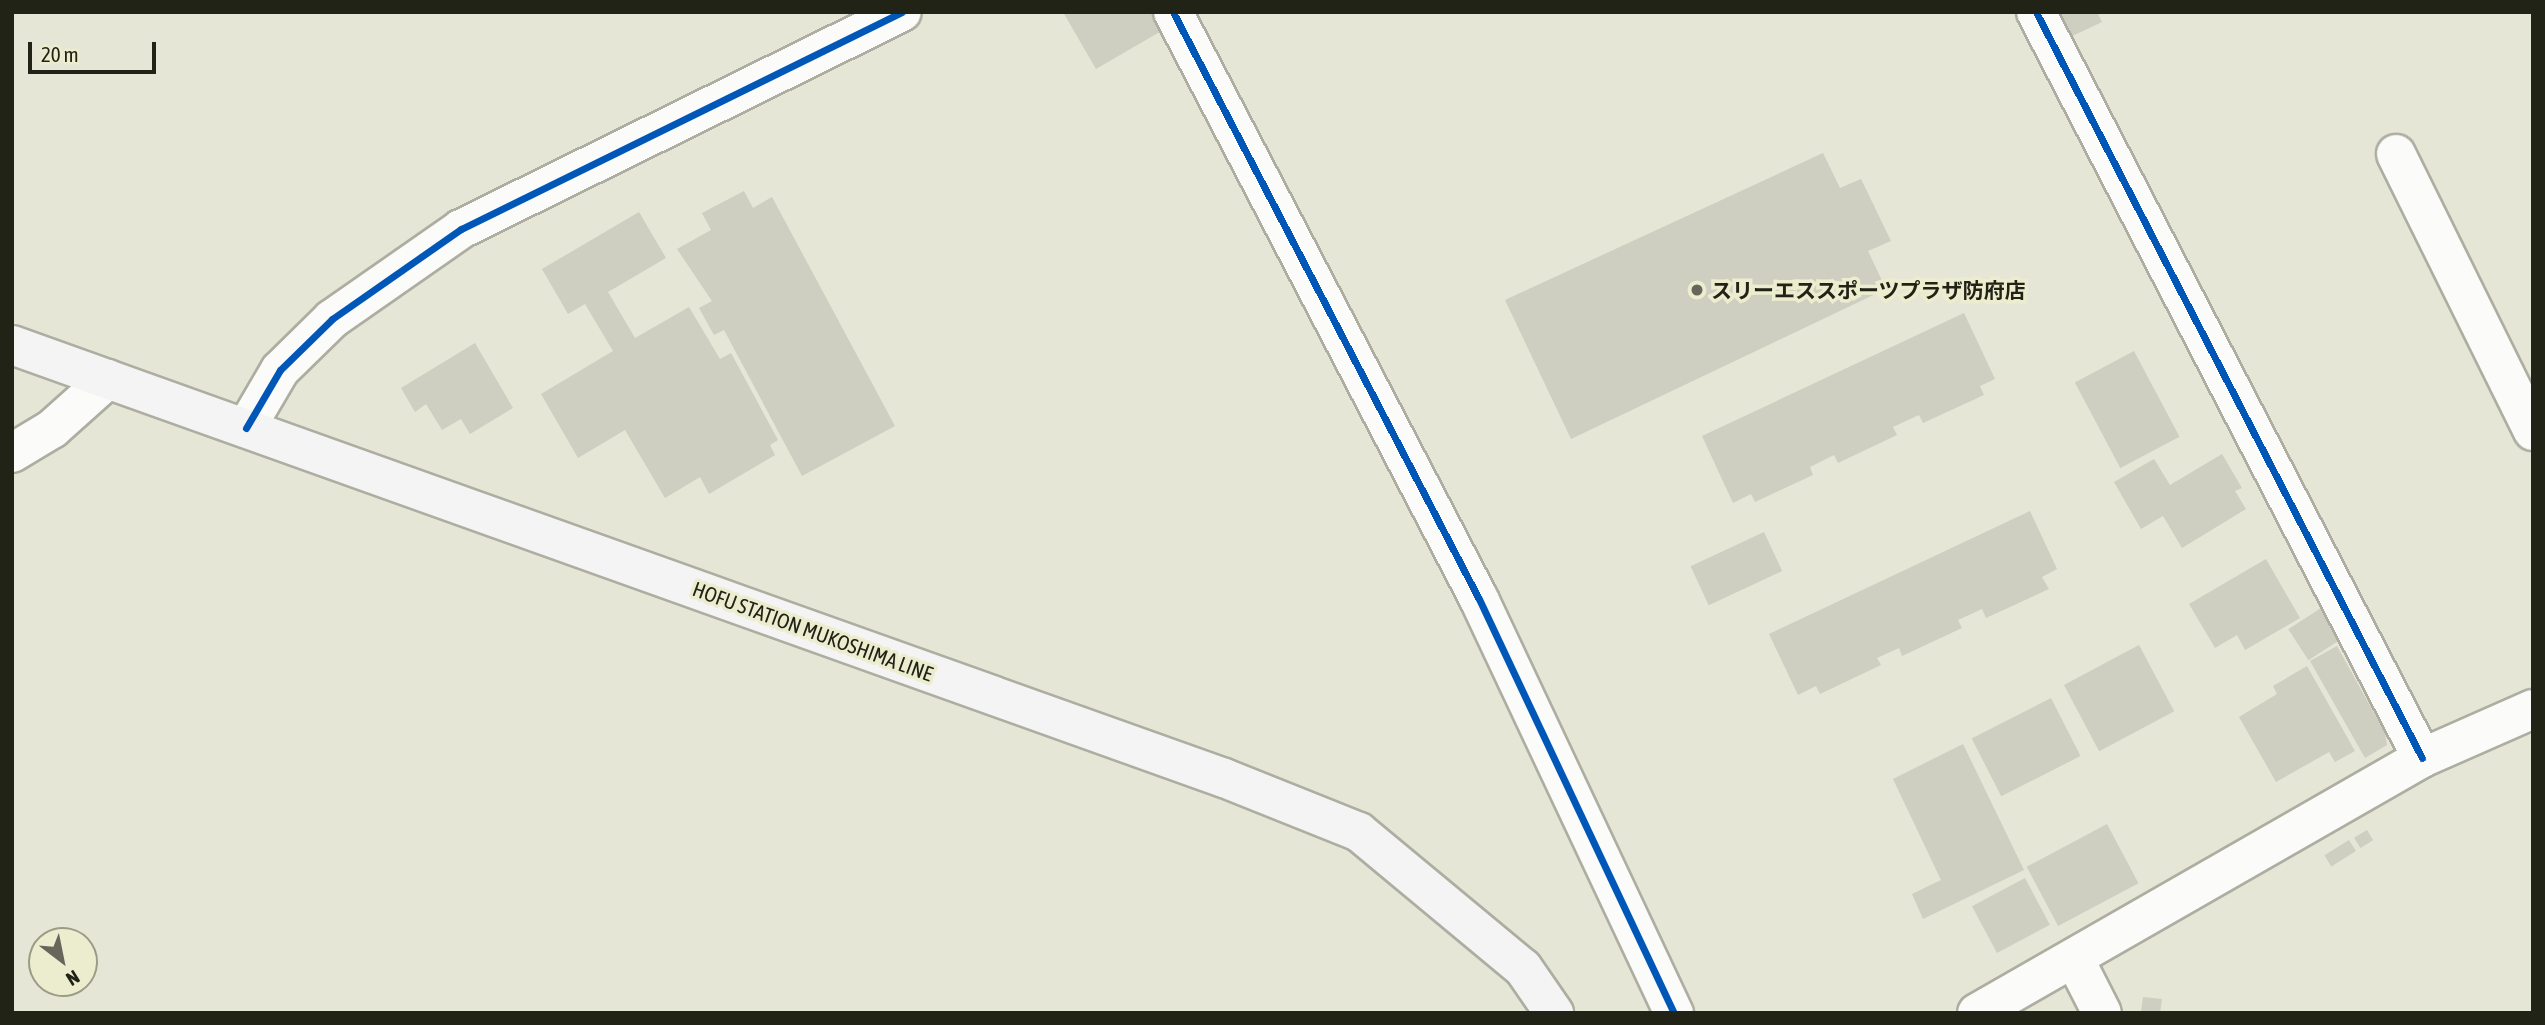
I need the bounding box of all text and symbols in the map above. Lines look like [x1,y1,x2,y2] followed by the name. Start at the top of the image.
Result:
[32,28,159,72] scale bar
[41,42,79,66] text: 20 m
[1711,277,2026,303] place label: スリーエススポーツプラザ防府店
[1689,282,1705,298] marker: スリーエススポーツプラザ防府店
[689,576,937,686] street label: HOFU STATION MUKOSHIMA LINE
[28,927,98,997] north arrow
[62,966,84,990] text: N

